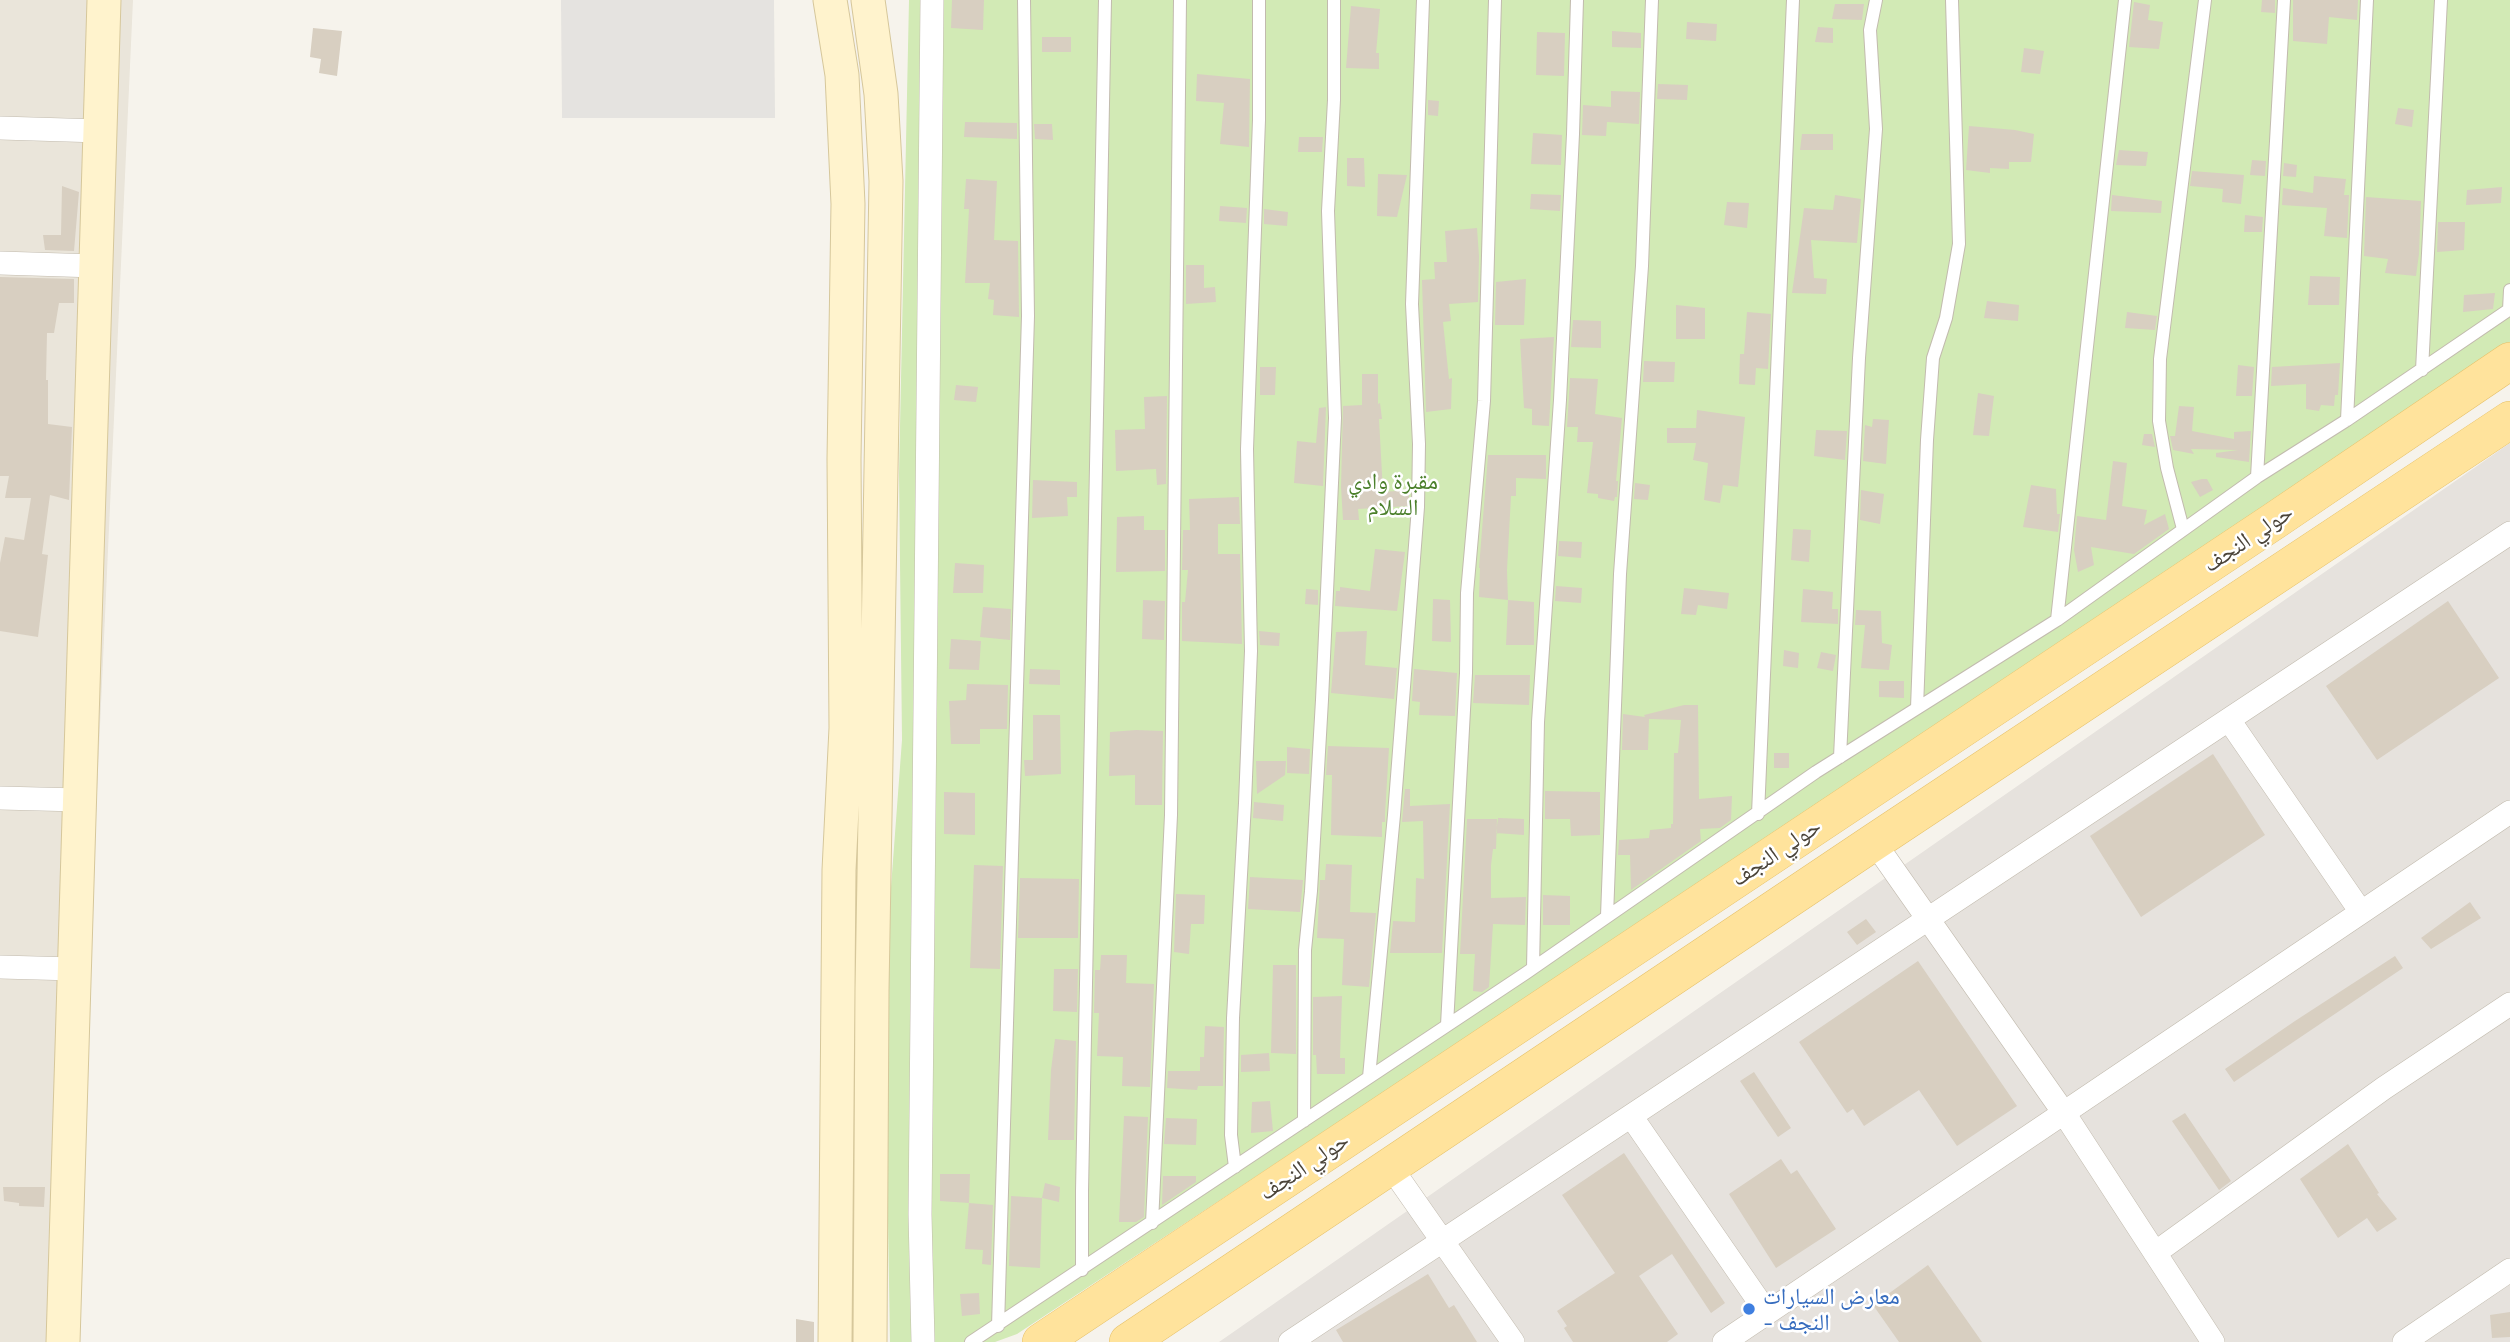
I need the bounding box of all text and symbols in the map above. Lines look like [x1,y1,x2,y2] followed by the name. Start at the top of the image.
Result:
[1348,467,1438,521] park label: مقبرة وادي السلام
[2198,498,2298,578] street label: حولي النجف
[1726,812,1826,892] street label: حولي النجف
[1254,1126,1354,1206] street label: حولي النجف
[1763,1282,1900,1336] place label: معارض السيارات - النجف
[1741,1301,1757,1317] marker: معارض السيارات - النجف

